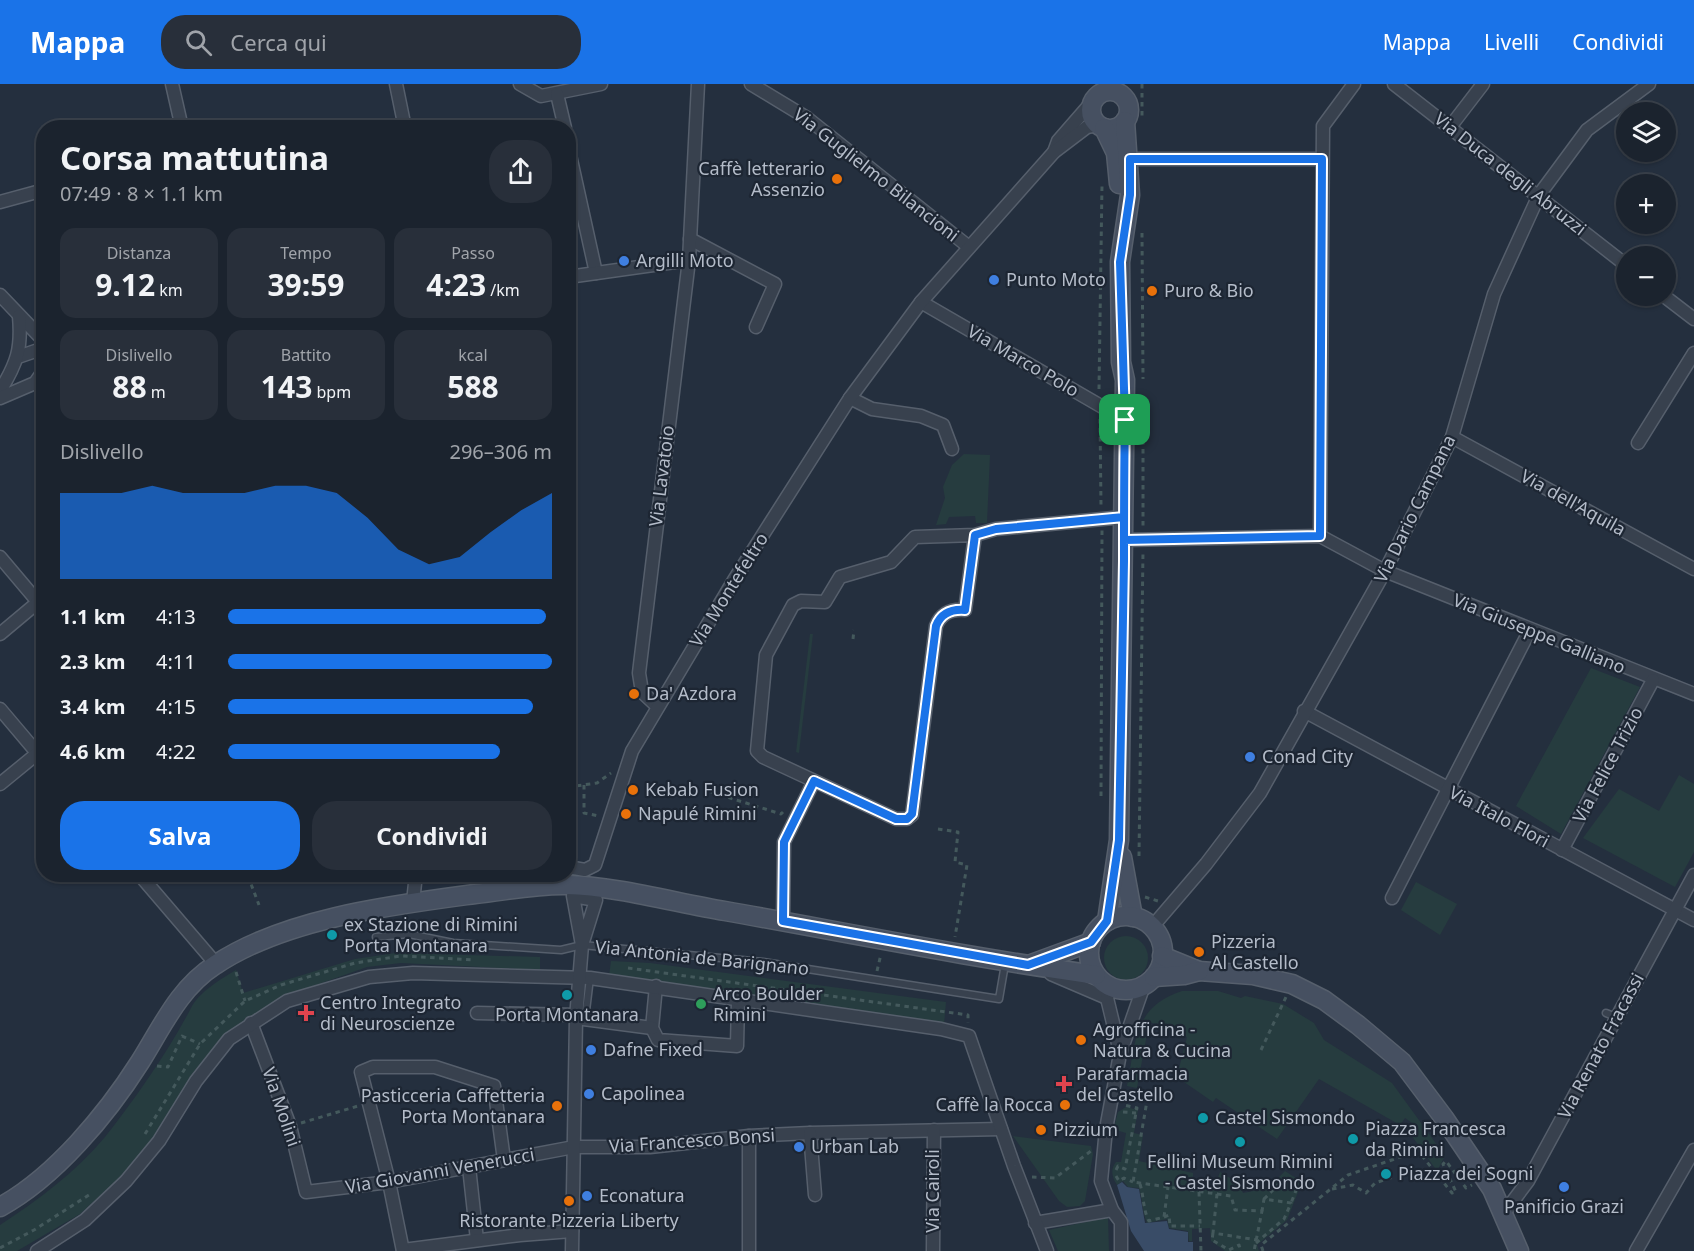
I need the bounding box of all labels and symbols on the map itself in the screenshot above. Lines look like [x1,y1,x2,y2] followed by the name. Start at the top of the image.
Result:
[789,102,964,247] street label: Via Guglielmo Bilancioni
[1430,106,1592,240] street label: Via Duca degli Abruzzi
[698,156,825,201] place label: Caffè letterario Assenzio
[830,172,844,186] marker: Caffè letterario Assenzio
[636,248,734,272] place label: Argilli Moto
[617,254,631,268] marker: Argilli Moto
[1006,267,1106,291] place label: Punto Moto
[987,273,1001,287] marker: Punto Moto
[1164,278,1254,302] place label: Puro & Bio
[1145,284,1159,298] marker: Puro & Bio
[963,318,1084,402] street label: Via Marco Polo
[1099,394,1150,445] pin
[643,424,679,528] street label: Via Lavatoio
[1368,431,1460,587] street label: Via Dario Campana
[1517,463,1630,541] street label: Via dell'Aquila
[683,528,773,651] street label: Via Montefeltro
[1450,587,1629,679] street label: Via Giuseppe Galliano
[646,681,737,705] place label: Da' Azdora
[627,687,641,701] marker: Da' Azdora
[1567,703,1648,827] street label: Via Felice Trizio
[1262,744,1354,768] place label: Conad City
[1243,750,1257,764] marker: Conad City
[645,777,759,801] place label: Kebab Fusion
[1445,780,1554,853] street label: Via Italo Flori
[626,783,640,797] marker: Kebab Fusion
[638,801,757,825] place label: Napulé Rimini
[619,807,633,821] marker: Napulé Rimini
[344,912,518,957] place label: ex Stazione di Rimini Porta Montanara
[325,928,339,942] marker: ex Stazione di Rimini Porta Montanara
[1211,929,1299,974] place label: Pizzeria Al Castello
[594,934,810,980] street label: Via Antonia de Barignano
[1192,945,1206,959] marker: Pizzeria Al Castello
[1551,968,1649,1123] street label: Via Renato Fracassi
[713,981,823,1026] place label: Arco Boulder Rimini
[560,988,574,1002] marker: Porta Montanara
[320,990,461,1035] place label: Centro Integrato di Neuroscienze
[694,997,708,1011] marker: Arco Boulder Rimini
[495,1002,639,1026] place label: Porta Montanara
[297,1004,315,1022] marker: Centro Integrato di Neuroscienze
[1093,1017,1231,1062] place label: Agrofficina - Natura & Cucina
[1074,1033,1088,1047] marker: Agrofficina - Natura & Cucina
[603,1037,703,1061] place label: Dafne Fixed
[584,1043,598,1057] marker: Dafne Fixed
[1076,1061,1188,1106] place label: Parafarmacia del Castello
[257,1064,307,1150] street label: Via Molini
[1057,1077,1071,1091] marker: Parafarmacia del Castello
[601,1081,685,1105] place label: Capolinea
[361,1083,545,1128] place label: Pasticceria Caffetteria Porta Montanara
[582,1087,596,1101] marker: Capolinea
[935,1092,1053,1116] place label: Caffè la Rocca
[1058,1098,1072,1112] marker: Caffè la Rocca
[550,1099,564,1113] marker: Pasticceria Caffetteria Porta Montanara
[1215,1105,1355,1129] place label: Castel Sismondo
[1196,1111,1210,1125] marker: Castel Sismondo
[1365,1116,1506,1161] place label: Piazza Francesca da Rimini
[1053,1117,1118,1141] place label: Pizzium
[608,1122,776,1158] street label: Via Francesco Bonsi
[1034,1123,1048,1137] marker: Pizzium
[1346,1132,1360,1146] marker: Piazza Francesca da Rimini
[811,1134,899,1158] place label: Urban Lab
[1233,1135,1247,1149] marker: Fellini Museum Rimini - Castel Sismondo
[792,1140,806,1154] marker: Urban Lab
[343,1142,536,1198] street label: Via Giovanni Venerucci
[920,1149,944,1233] street label: Via Cairoli
[1147,1149,1333,1194] place label: Fellini Museum Rimini - Castel Sismondo
[1398,1161,1534,1185] place label: Piazza dei Sogni
[1379,1167,1393,1181] marker: Piazza dei Sogni
[1557,1180,1571,1194] marker: Panificio Grazi
[599,1183,685,1207] place label: Econatura
[580,1189,594,1203] marker: Econatura
[562,1194,576,1208] marker: Ristorante Pizzeria Liberty
[1504,1194,1624,1218] place label: Panificio Grazi
[459,1208,679,1232] place label: Ristorante Pizzeria Liberty

